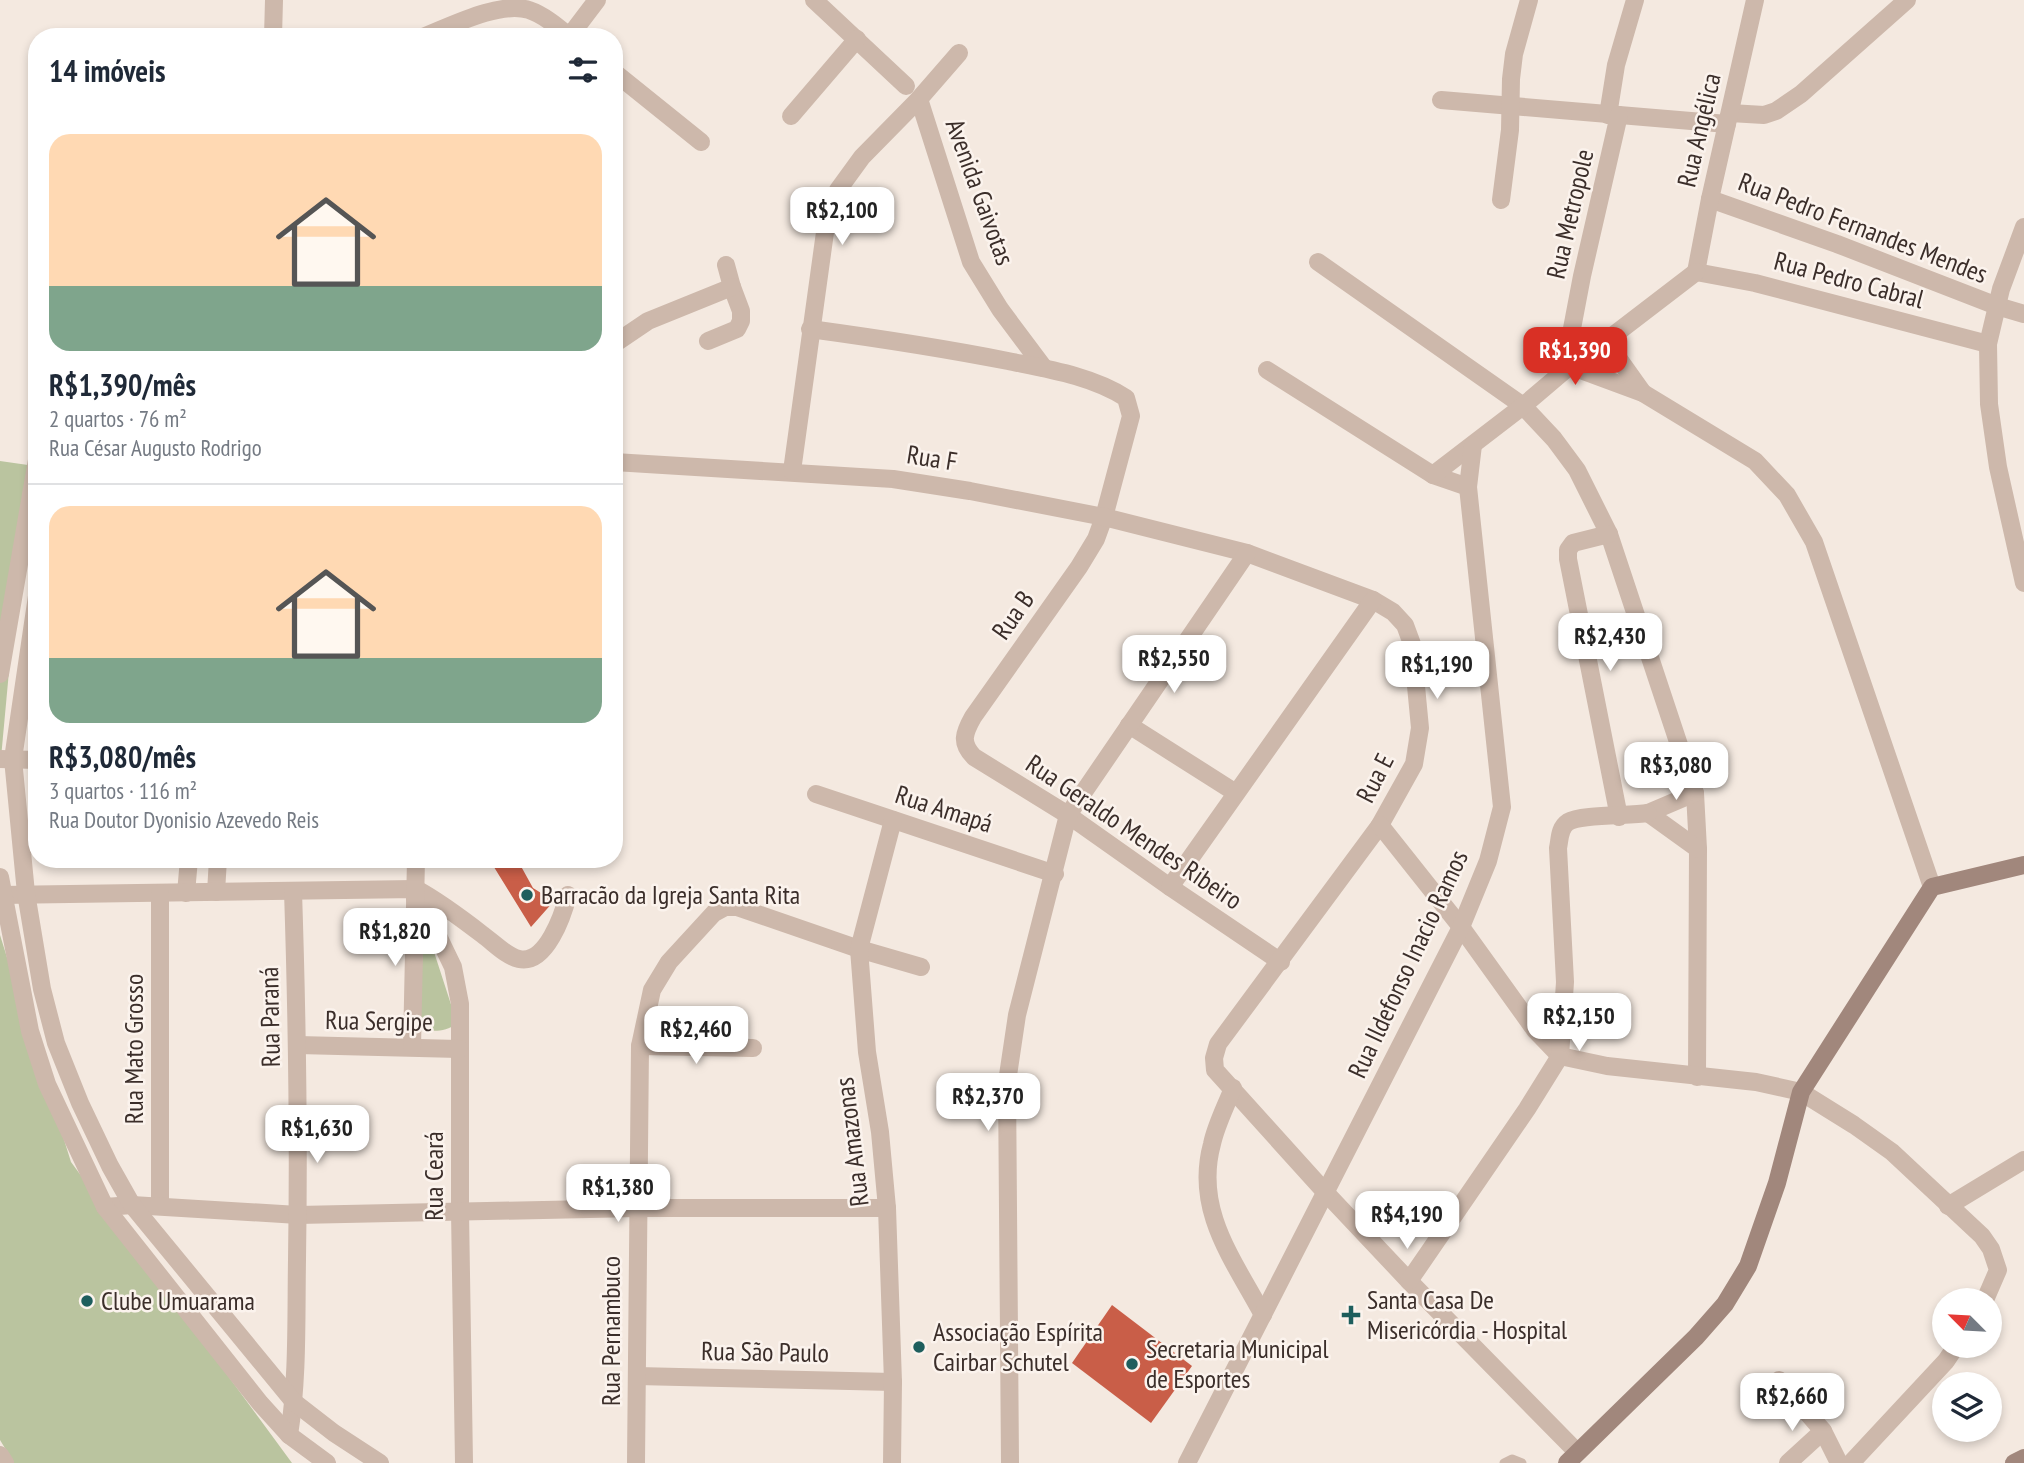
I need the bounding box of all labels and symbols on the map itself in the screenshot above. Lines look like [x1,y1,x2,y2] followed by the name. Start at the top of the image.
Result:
[1669,70,1728,190] street label: Rua Angélica
[939,114,1022,269] street label: Avenida Gaivotas
[1539,146,1600,282] street label: Rua Metropole
[1734,165,1992,290] street label: Rua Pedro Fernandes Mendes
[777,188,907,247] pin: R$2,100
[1771,244,1927,315] street label: Rua Pedro Cabral
[1510,328,1640,387] pin: R$1,390
[905,437,960,478] street label: Rua F
[984,584,1041,645] street label: Rua B
[1545,614,1675,673] pin: R$2,430
[1109,636,1239,695] pin: R$2,550
[1372,642,1502,701] pin: R$1,190
[1611,742,1741,802] pin: R$3,080
[1020,747,1249,916] street label: Rua Geraldo Mendes Ribeiro
[1348,748,1401,808] street label: Rua E
[891,777,997,840] street label: Rua Amapá
[1340,845,1475,1083] street label: Rua Ildefonso Inacio Ramos
[541,878,800,911] place label: Barracão da Igreja Santa Rita
[519,887,535,903] marker: Barracão da Igreja Santa Rita
[330,908,460,968] pin: R$1,820
[252,967,287,1068] street label: Rua Paraná
[117,974,150,1124] street label: Rua Mato Grosso
[1514,993,1644,1053] pin: R$2,150
[325,1003,433,1038] street label: Rua Sergipe
[631,1006,761,1066] pin: R$2,460
[923,1074,1053,1133] pin: R$2,370
[827,1076,876,1208] street label: Rua Amazonas
[252,1106,382,1165] pin: R$1,630
[417,1131,450,1221] street label: Rua Ceará
[553,1164,683,1224] pin: R$1,380
[1342,1192,1472,1251] pin: R$4,190
[594,1256,627,1406] street label: Rua Pernambuco
[1367,1283,1567,1346] place label: Santa Casa De Misericórdia - Hospital
[101,1284,255,1317] place label: Clube Umuarama
[1932,1288,2002,1358] north arrow
[79,1293,95,1309] marker: Clube Umuarama
[1341,1305,1361,1325] marker: Santa Casa De Misericórdia - Hospital
[933,1315,1103,1378] place label: Associação Espírita Cairbar Schutel
[1146,1332,1329,1395] place label: Secretaria Municipal de Esportes
[701,1334,829,1369] street label: Rua São Paulo
[911,1339,927,1355] marker: Associação Espírita Cairbar Schutel
[1124,1356,1140,1372] marker: Secretaria Municipal de Esportes
[1727,1374,1857,1433] pin: R$2,660

